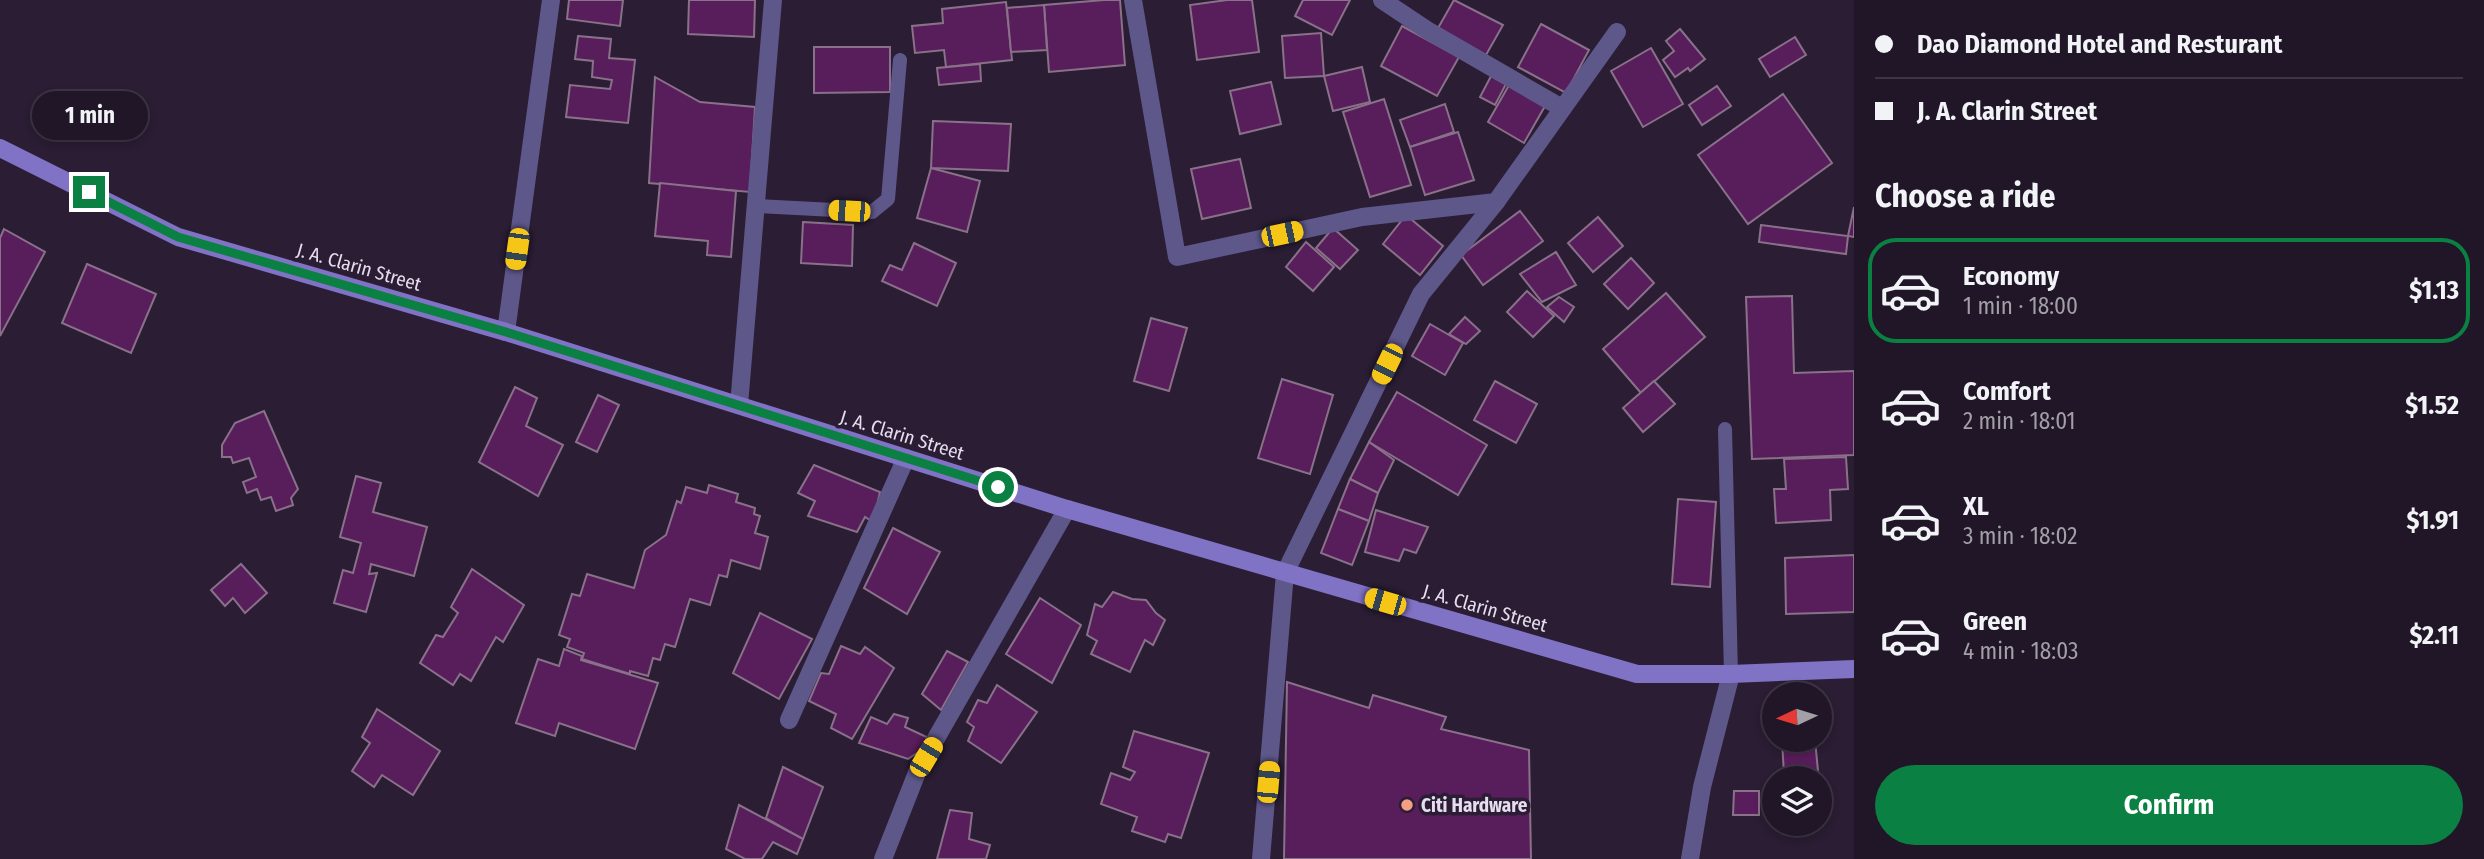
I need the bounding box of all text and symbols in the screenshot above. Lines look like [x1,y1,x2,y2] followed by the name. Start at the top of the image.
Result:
[1917,29,2282,60] text: Dao Diamond Hotel and Resturant
[31,90,147,140] callout: 1 min
[1917,96,2097,127] text: J. A. Clarin Street
[65,101,115,129] text: 1 min
[73,176,105,208] route end
[1875,177,2056,215] text: Choose a ride
[828,199,871,223] car
[1260,219,1305,249] car
[504,227,531,271] car
[294,238,425,296] street label: J. A. Clarin Street
[1879,259,1942,322] icon: car
[1963,261,2059,292] text: Economy
[2409,275,2459,306] text: $1.13
[1963,292,2078,320] text: 1 min · 18:00
[1369,341,1406,387] car
[1879,374,1942,437] icon: car
[1963,376,2051,407] text: Comfort
[2405,390,2459,421] text: $1.52
[837,405,968,465] street label: J. A. Clarin Street
[1963,407,2076,435] text: 2 min · 18:01
[982,471,1014,503] route start
[1879,489,1942,552] icon: car
[1963,491,1989,522] text: XL
[2407,505,2459,536] text: $1.91
[1963,522,2077,550] text: 3 min · 18:02
[1420,579,1551,637] street label: J. A. Clarin Street
[1362,586,1409,618] car
[1879,604,1942,667] icon: car
[1963,606,2027,637] text: Green
[2409,620,2459,651] text: $2.11
[1963,637,2078,665] text: 4 min · 18:03
[1762,682,1832,752] north arrow
[1762,682,1832,836] map controls
[907,734,946,780] car
[1256,760,1281,804] car
[1875,765,2463,845] button: Confirm
[1762,766,1832,836] button: layers
[1421,794,1528,817] place label: Citi Hardware
[1399,797,1415,813] marker: Citi Hardware

